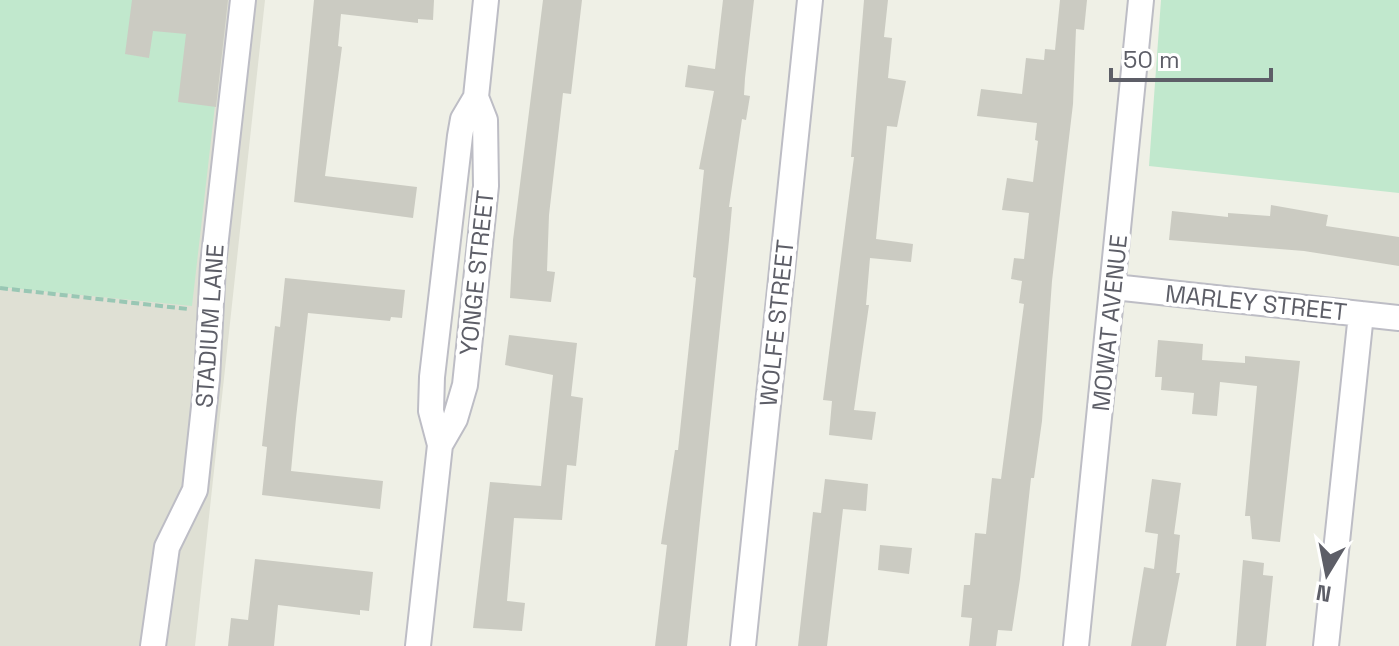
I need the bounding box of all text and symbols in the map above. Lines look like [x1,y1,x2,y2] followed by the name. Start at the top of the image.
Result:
[1111,32,1271,82] scale bar
[1123,44,1180,75] text: 50 m
[452,189,501,357] street label: YONGE STREET
[1085,233,1134,413] street label: MOWAT AVENUE
[752,238,801,408] street label: WOLFE STREET
[188,243,231,409] street label: STADIUM LANE
[1164,278,1348,327] street label: MARLEY STREET
[1287,534,1367,614] north arrow
[1314,579,1333,609] text: N

